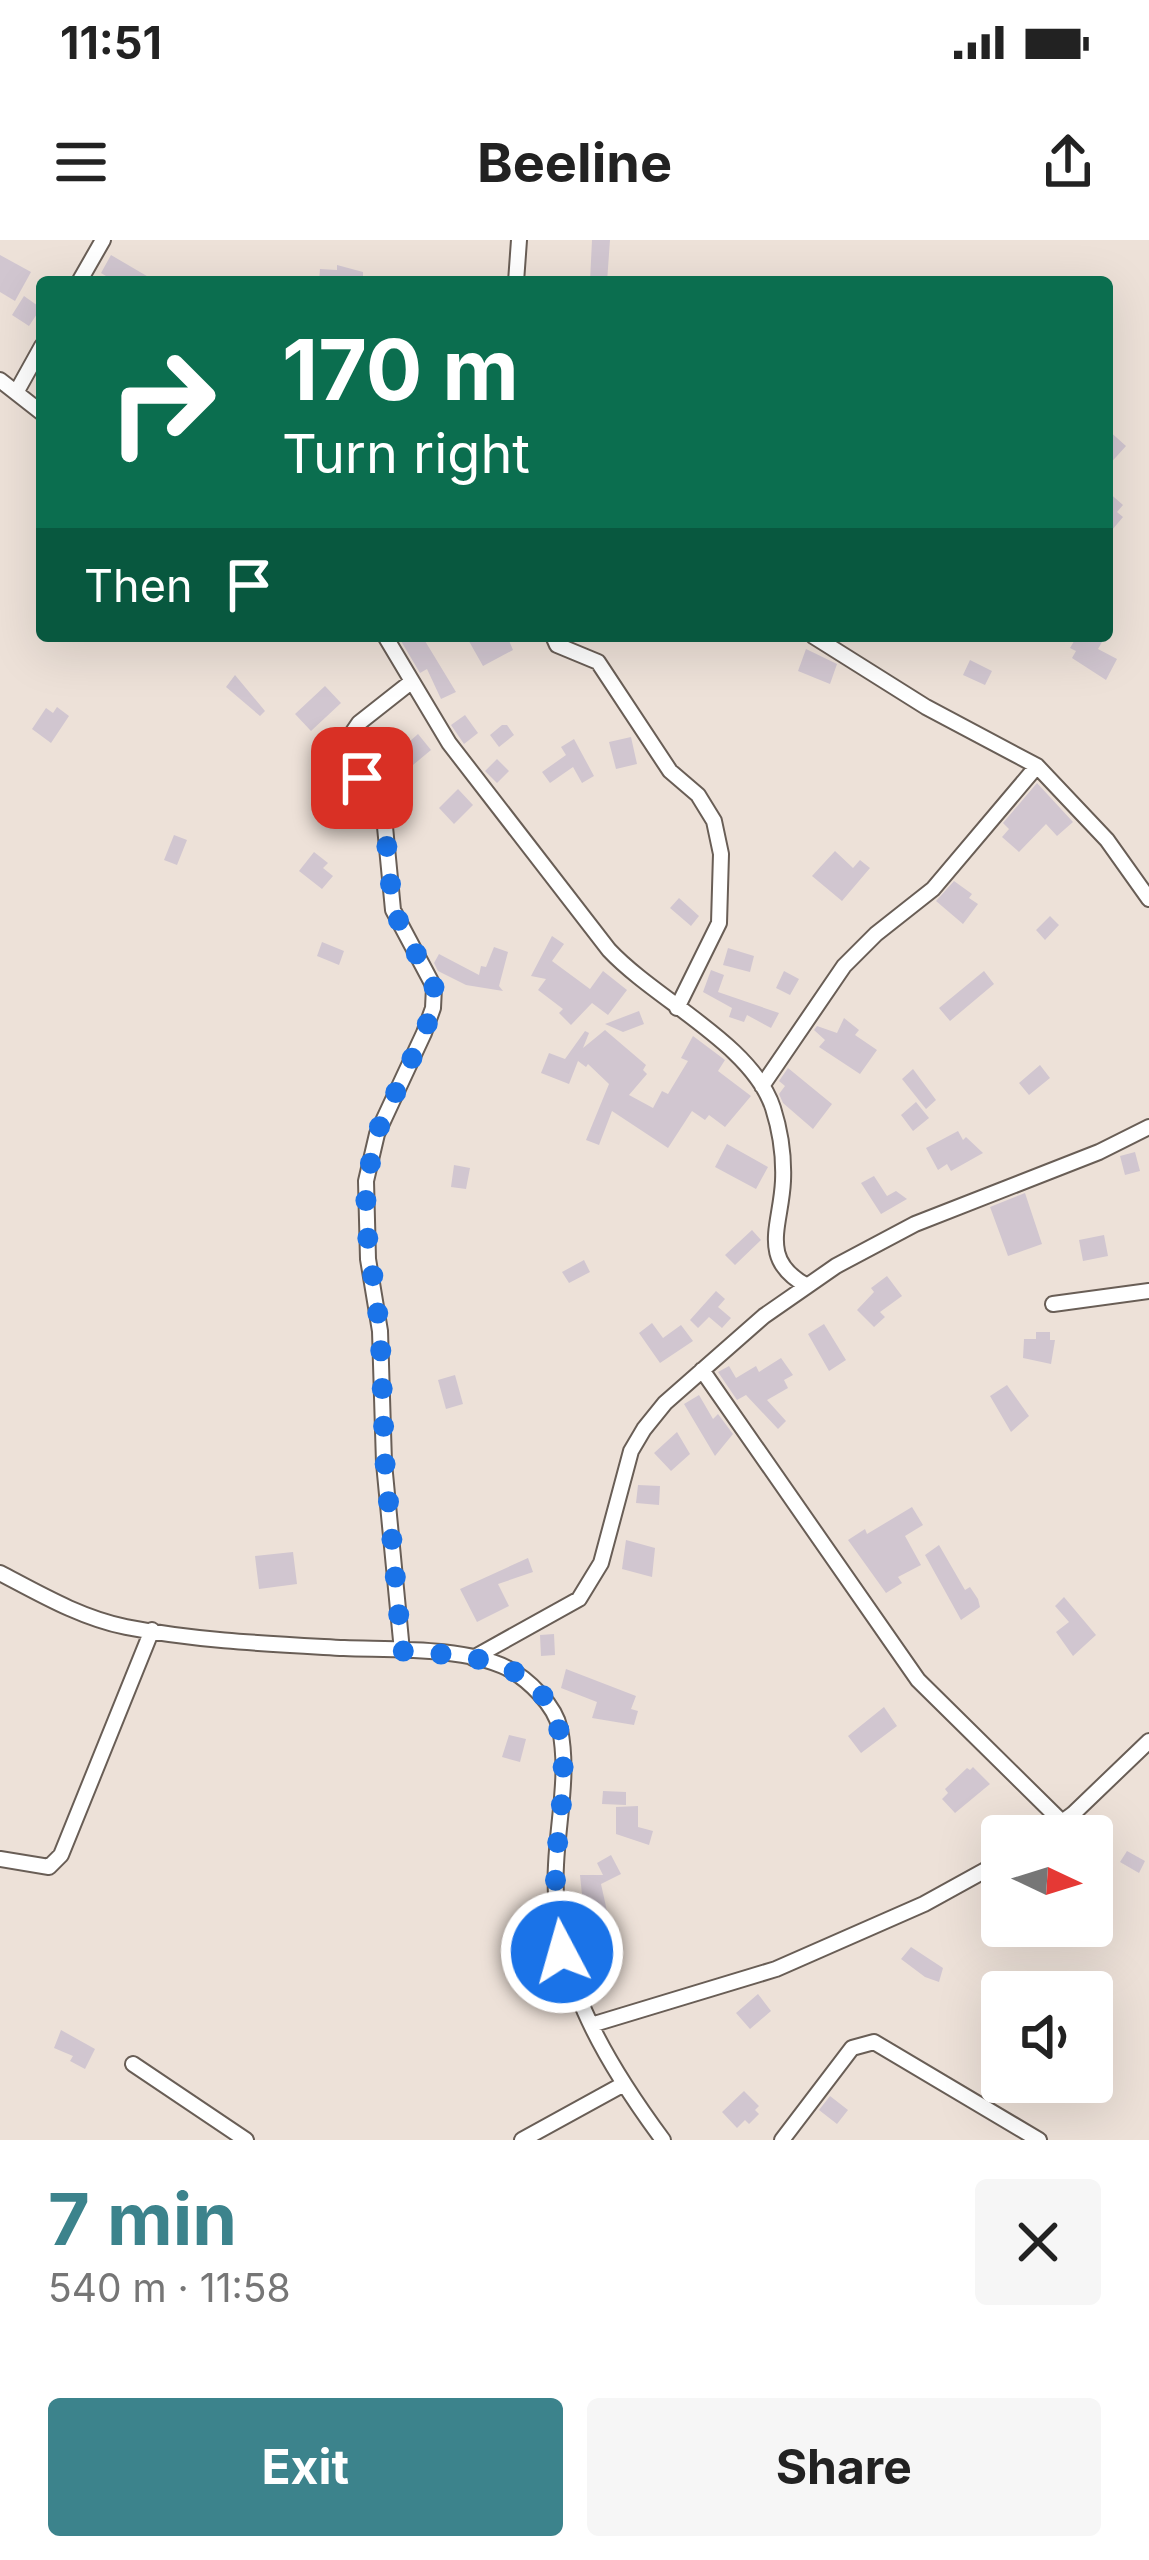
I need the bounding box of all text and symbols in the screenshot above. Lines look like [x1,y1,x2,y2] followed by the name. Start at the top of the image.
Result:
[60,15,162,70] text: 11:51
[48,129,114,195] icon: menu
[1035,129,1101,195] icon: share
[477,130,672,195] text: Beeline
[282,319,519,420] text: 170 m
[84,324,240,480] icon: right
[282,421,530,486] text: Turn right
[216,552,282,618] icon: arrive
[84,558,192,613] text: Then
[311,727,413,829] pin
[329,745,395,811] icon: arrive
[981,1815,1113,1947] north arrow
[981,1815,1113,2103] map controls
[499,1889,625,2015] position arrow
[981,1971,1113,2103] button: sound
[48,2175,237,2262] text: 7 min
[975,2179,1101,2305] button: close
[48,2264,291,2311] text: 540 m · 11:58
[48,2398,563,2536] button: Exit
[587,2398,1101,2536] button: Share

